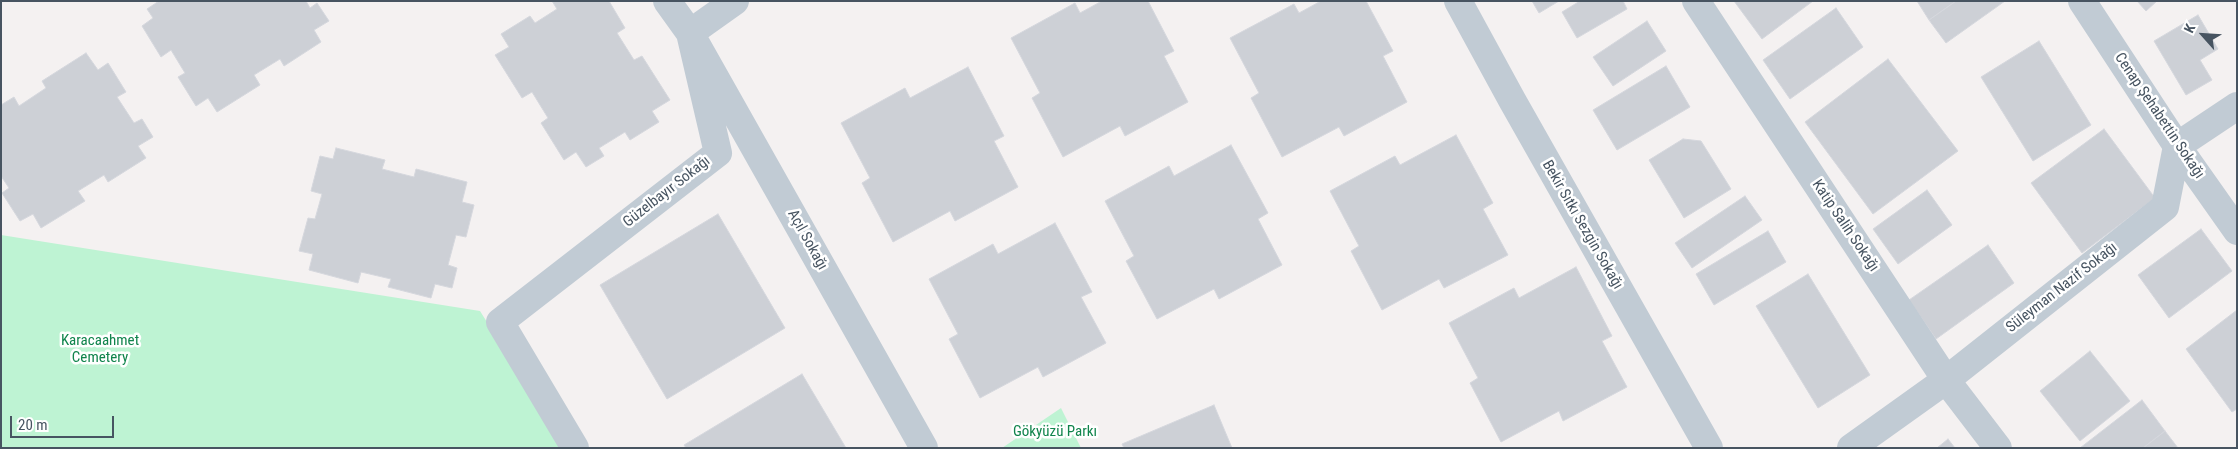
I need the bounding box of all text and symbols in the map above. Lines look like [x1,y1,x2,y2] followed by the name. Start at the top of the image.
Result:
[2178,10,2228,60] north arrow
[2181,21,2198,35] text: K
[2110,50,2208,182] street label: Cenap Şehabettin Sokağı
[620,152,714,232] street label: Güzelbayır Sokağı
[1538,157,1626,293] street label: Bekir Sıtkı Sezgin Sokağı
[1808,177,1882,275] street label: Katip Salih Sokağı
[783,207,831,273] street label: Açıl Sokağı
[2003,239,2121,337] street label: Süleyman Nazif Sokağı
[61,332,139,367] park label: Karacaahmet Cemetery
[12,406,116,438] scale bar
[18,416,48,434] text: 20 m
[1013,423,1097,441] park label: Gökyüzü Parkı

